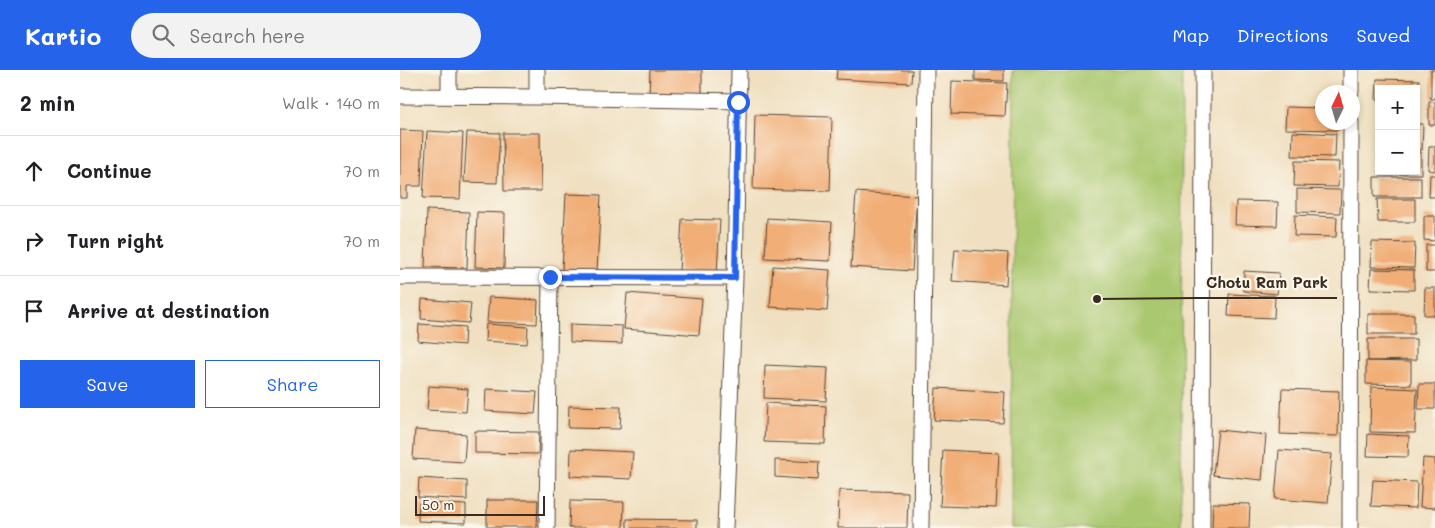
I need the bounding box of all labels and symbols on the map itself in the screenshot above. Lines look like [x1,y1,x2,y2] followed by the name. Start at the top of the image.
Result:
[1315,85,1360,130] north arrow
[727,91,750,114] route start
[539,266,562,289] route end
[1196,268,1337,298] callout: Chotu Ram Park
[1206,272,1328,292] text: Chotu Ram Park
[415,493,545,516] scale bar

